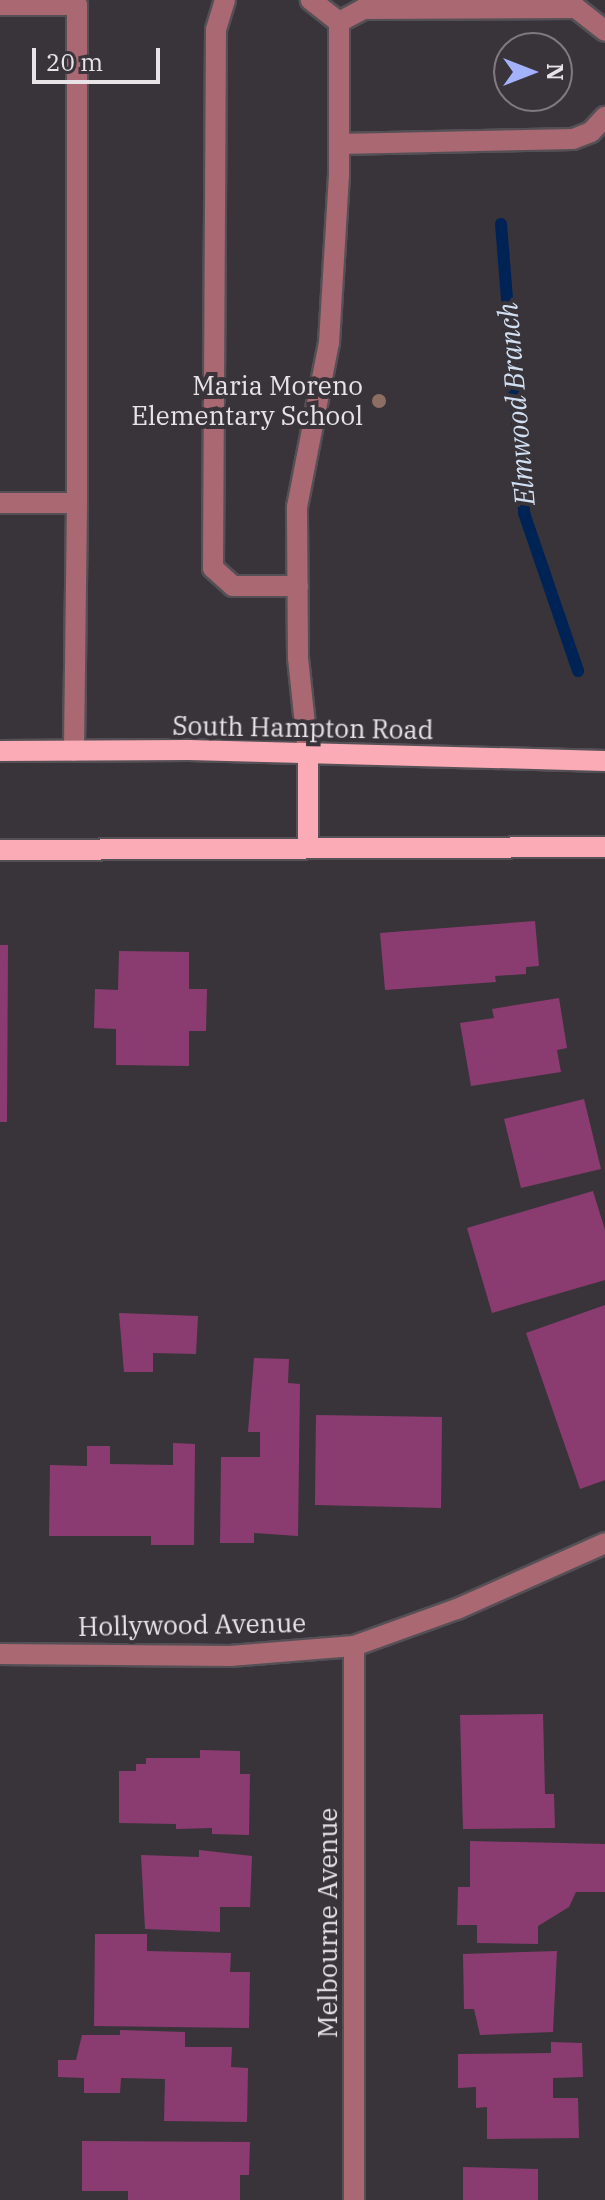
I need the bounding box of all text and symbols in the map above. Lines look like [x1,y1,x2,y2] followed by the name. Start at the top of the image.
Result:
[36,32,164,82] scale bar
[493,32,573,112] north arrow
[46,46,103,78] text: 20 m
[541,63,570,81] text: N
[490,301,542,507] water label: Elmwood Branch
[131,370,363,432] place label: Maria Moreno Elementary School
[370,392,388,410] marker: Maria Moreno Elementary School
[172,710,434,746] street label: South Hampton Road
[78,1607,306,1643] street label: Hollywood Avenue
[312,1808,344,2038] street label: Melbourne Avenue

